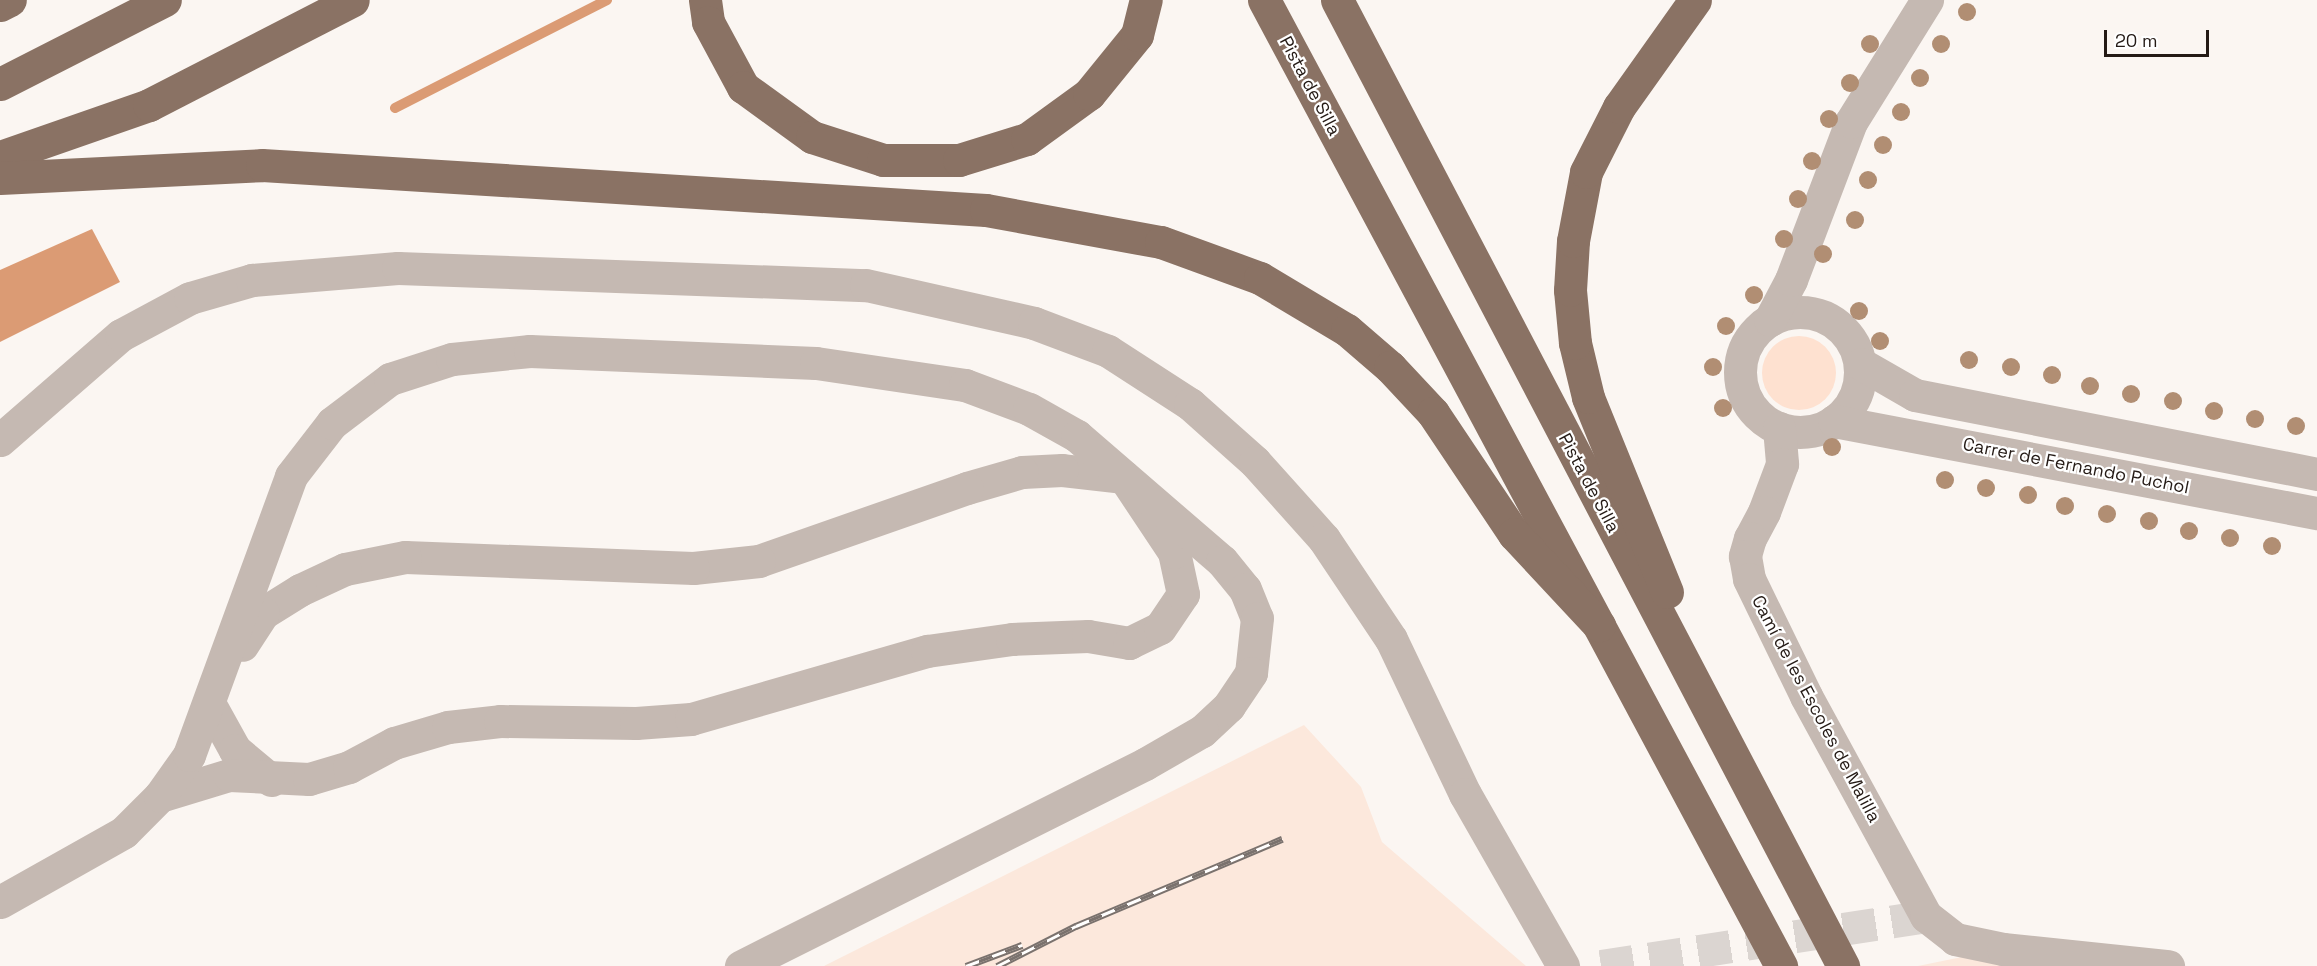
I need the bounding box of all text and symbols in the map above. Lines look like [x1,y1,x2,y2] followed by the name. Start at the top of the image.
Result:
[2107,18,2212,56] scale bar
[2115,29,2158,52] text: 20 m
[1275,33,1345,139] street label: Pista de Silla
[1554,430,1624,536] street label: Pista de Silla
[1961,433,2191,499] street label: Carrer de Fernando Puchol
[1747,592,1885,826] street label: Camí de les Escoles de Malilla

